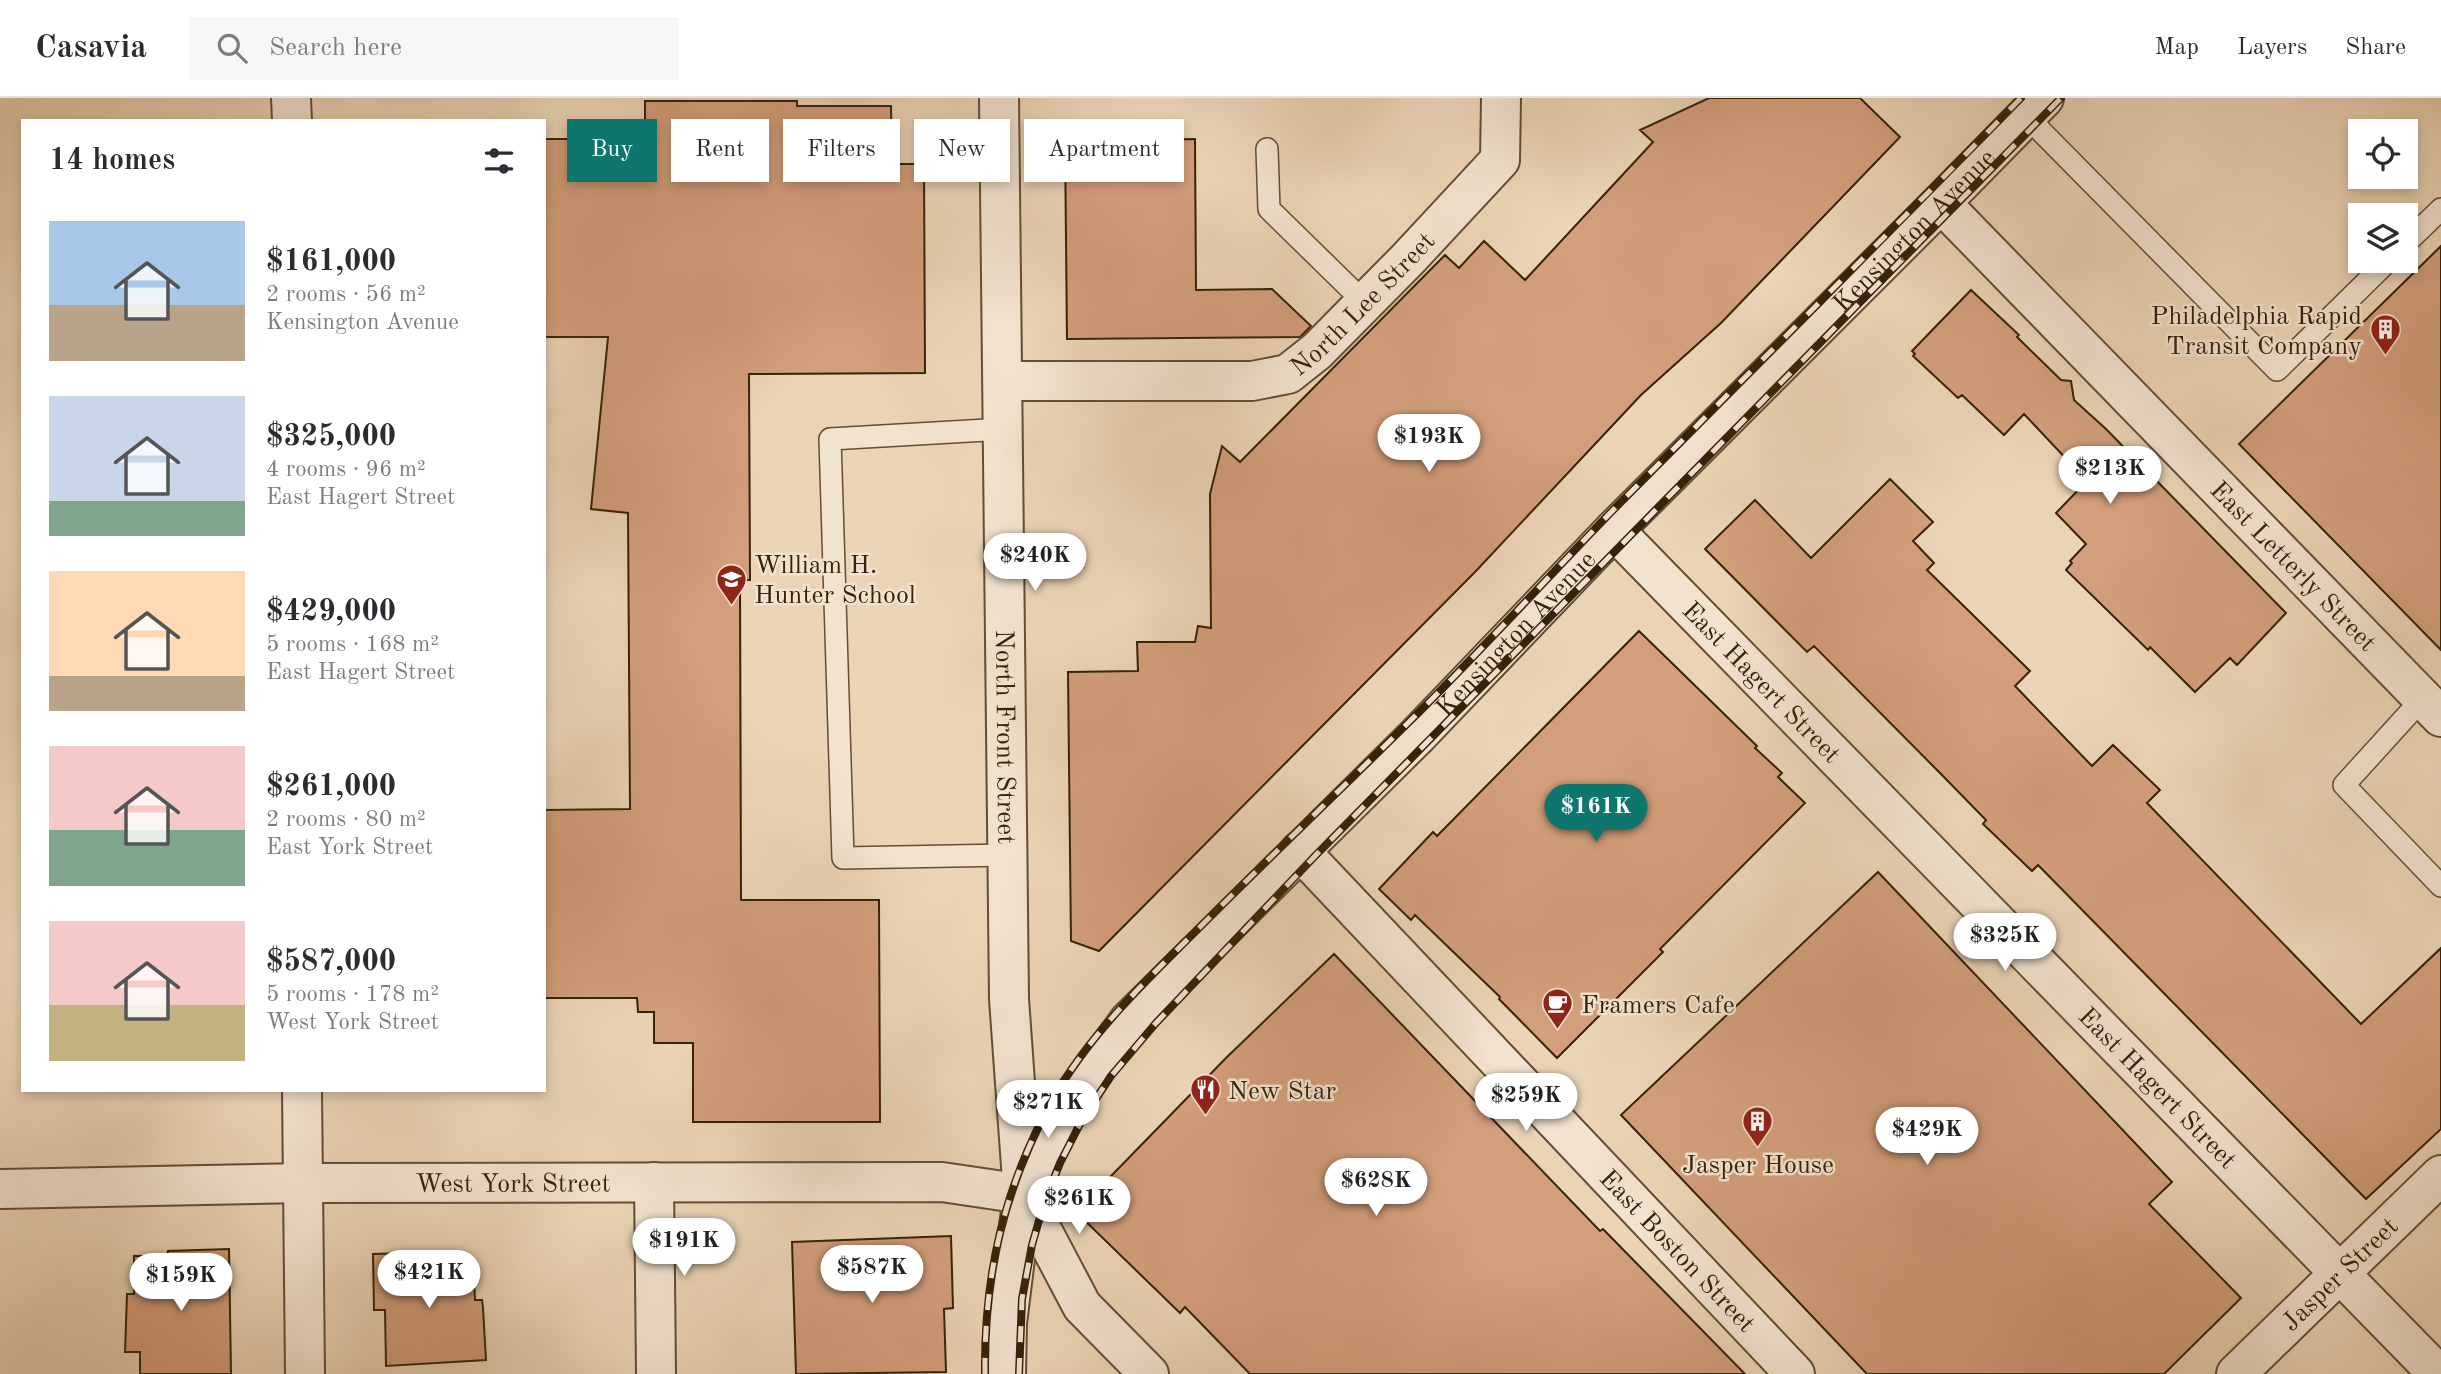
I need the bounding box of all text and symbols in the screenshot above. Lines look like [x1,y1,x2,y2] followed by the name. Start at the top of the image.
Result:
[189,17,679,80] search box
[213,29,251,67] icon: search
[35,32,147,65] text: Casavia
[269,35,402,61] text: Search here
[2155,36,2199,60] text: Map
[2237,36,2307,60] text: Layers
[2345,36,2406,60] text: Share
[567,119,657,182] chip: Buy
[671,119,769,182] chip: Rent
[783,119,900,182] chip: Filters
[914,119,1010,182] chip: New
[1024,119,1184,182] chip: Apartment
[2348,119,2418,273] map controls
[2348,119,2418,189] button: locate
[480,142,518,180] icon: filters
[1829,145,2001,318] street label: Kensington Avenue
[49,146,175,176] text: 14 homes
[2348,203,2418,273] button: layers
[1286,228,1441,382] street label: North Lee Street
[266,247,396,277] text: $161,000
[105,249,189,333] icon: home
[266,283,426,306] text: 2 rooms · 56 m²
[2150,304,2362,360] place label: Philadelphia Rapid Transit Company
[266,311,459,334] text: Kensington Avenue
[2368,313,2402,357] building icon: Philadelphia Rapid Transit Company
[1380,414,1478,474] pin: $193K
[266,422,396,452] text: $325,000
[105,424,189,508] icon: home
[1393,425,1465,448] text: $193K
[2061,446,2159,506] pin: $213K
[2074,457,2146,480] text: $213K
[266,458,426,481] text: 4 rooms · 96 m²
[2204,477,2380,657] street label: East Letterly Street
[266,486,455,509] text: East Hagert Street
[986,533,1084,593] pin: $240K
[999,544,1071,567] text: $240K
[1432,547,1601,722] street label: Kensington Avenue
[754,553,916,609] place label: William H. Hunter School
[714,562,748,606] school or university icon: William H. Hunter School
[266,597,396,627] text: $429,000
[1677,597,1845,769] street label: East Hagert Street
[105,599,189,683] icon: home
[990,629,1018,844] street label: North Front Street
[266,633,439,656] text: 5 rooms · 168 m²
[266,661,455,684] text: East Hagert Street
[266,772,396,802] text: $261,000
[105,774,189,858] icon: home
[1547,784,1645,844] pin: $161K
[1560,795,1632,818] text: $161K
[266,808,426,831] text: 2 rooms · 80 m²
[266,836,433,859] text: East York Street
[1956,914,2054,973] pin: $325K
[1969,924,2041,947] text: $325K
[266,947,396,977] text: $587,000
[105,949,189,1033] icon: home
[266,983,439,1006] text: 5 rooms · 178 m²
[1541,987,1575,1031] cafe icon: Framers Cafe
[1581,993,1735,1019] place label: Framers Cafe
[2073,1003,2241,1174] street label: East Hagert Street
[266,1011,439,1034] text: West York Street
[1188,1073,1222,1117] restaurant icon: New Star
[1477,1074,1575,1133] pin: $259K
[1228,1079,1337,1105] place label: New Star
[999,1080,1097,1140] pin: $271K
[1490,1084,1562,1107] text: $259K
[1012,1091,1084,1114] text: $271K
[1741,1104,1775,1148] building icon: Jasper House
[1878,1108,1976,1167] pin: $429K
[1891,1118,1963,1141] text: $429K
[1682,1153,1834,1179] place label: Jasper House
[1327,1158,1425,1218] pin: $628K
[1594,1166,1759,1338] street label: East Boston Street
[1340,1169,1412,1192] text: $628K
[415,1172,611,1198] street label: West York Street
[1030,1176,1128,1236] pin: $261K
[1043,1187,1115,1210] text: $261K
[2278,1213,2404,1337] street label: Jasper Street
[635,1218,733,1278] pin: $191K
[648,1229,720,1252] text: $191K
[823,1246,921,1305] pin: $587K
[380,1250,478,1310] pin: $421K
[132,1254,230,1313] pin: $159K
[836,1256,908,1279] text: $587K
[393,1261,465,1284] text: $421K
[145,1264,217,1287] text: $159K

